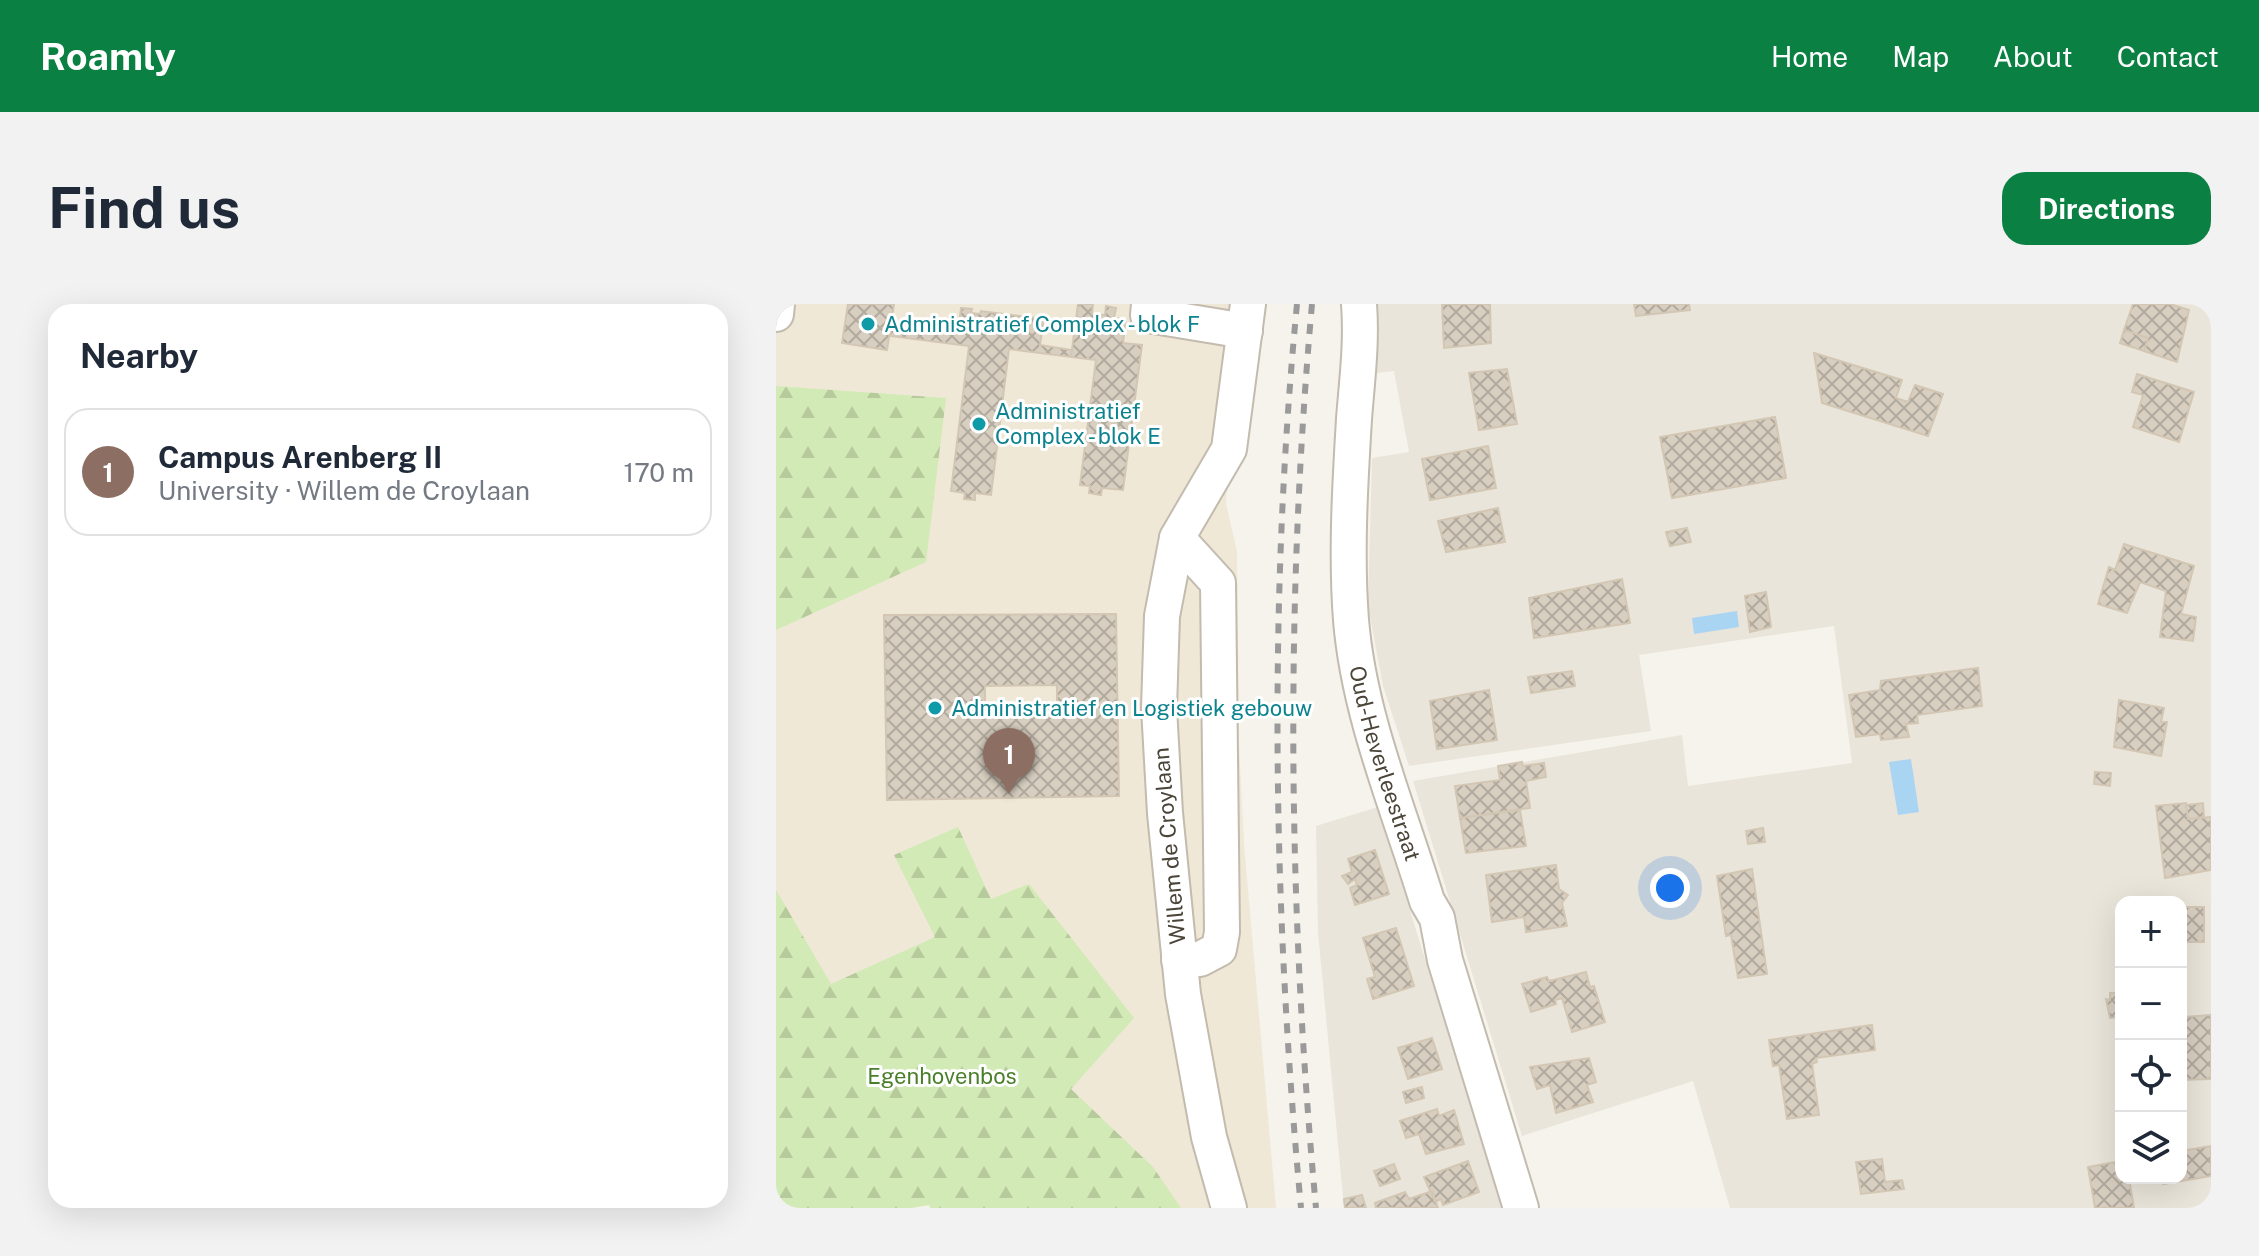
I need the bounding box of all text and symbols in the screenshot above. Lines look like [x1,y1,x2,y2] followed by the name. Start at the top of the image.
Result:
[40,34,176,79] text: Roamly
[1771,40,1848,73] text: Home
[1892,40,1949,73] text: Map
[1993,40,2073,73] text: About
[2117,40,2219,73] text: Contact
[2002,172,2211,245] button: Directions
[48,175,240,241] text: Find us
[884,311,1200,337] place label: Administratief Complex - blok F
[859,315,877,333] marker: Administratief Complex - blok F
[80,336,198,376] text: Nearby
[995,398,1161,449] place label: Administratief Complex - blok E
[970,415,988,433] marker: Administratief Complex - blok E
[158,439,442,475] text: Campus Arenberg II
[102,457,114,488] text: 1
[624,457,694,488] text: 170 m
[158,475,530,506] text: University · Willem de Croylaan
[1344,664,1426,864] street label: Oud-Heverleestraat
[951,695,1312,721] place label: Administratief en Logistiek gebouw
[926,699,944,717] marker: Administratief en Logistiek gebouw
[983,728,1035,794] pin: 1
[1147,746,1191,946] street label: Willem de Croylaan
[1650,868,1690,908] your location
[2115,896,2187,1184] map controls
[2115,896,2187,968] button: +
[2115,968,2187,1040] button: −
[2115,1040,2187,1112] button: locate
[867,1063,1017,1089] park label: Egenhovenbos
[2115,1112,2187,1184] button: layers

